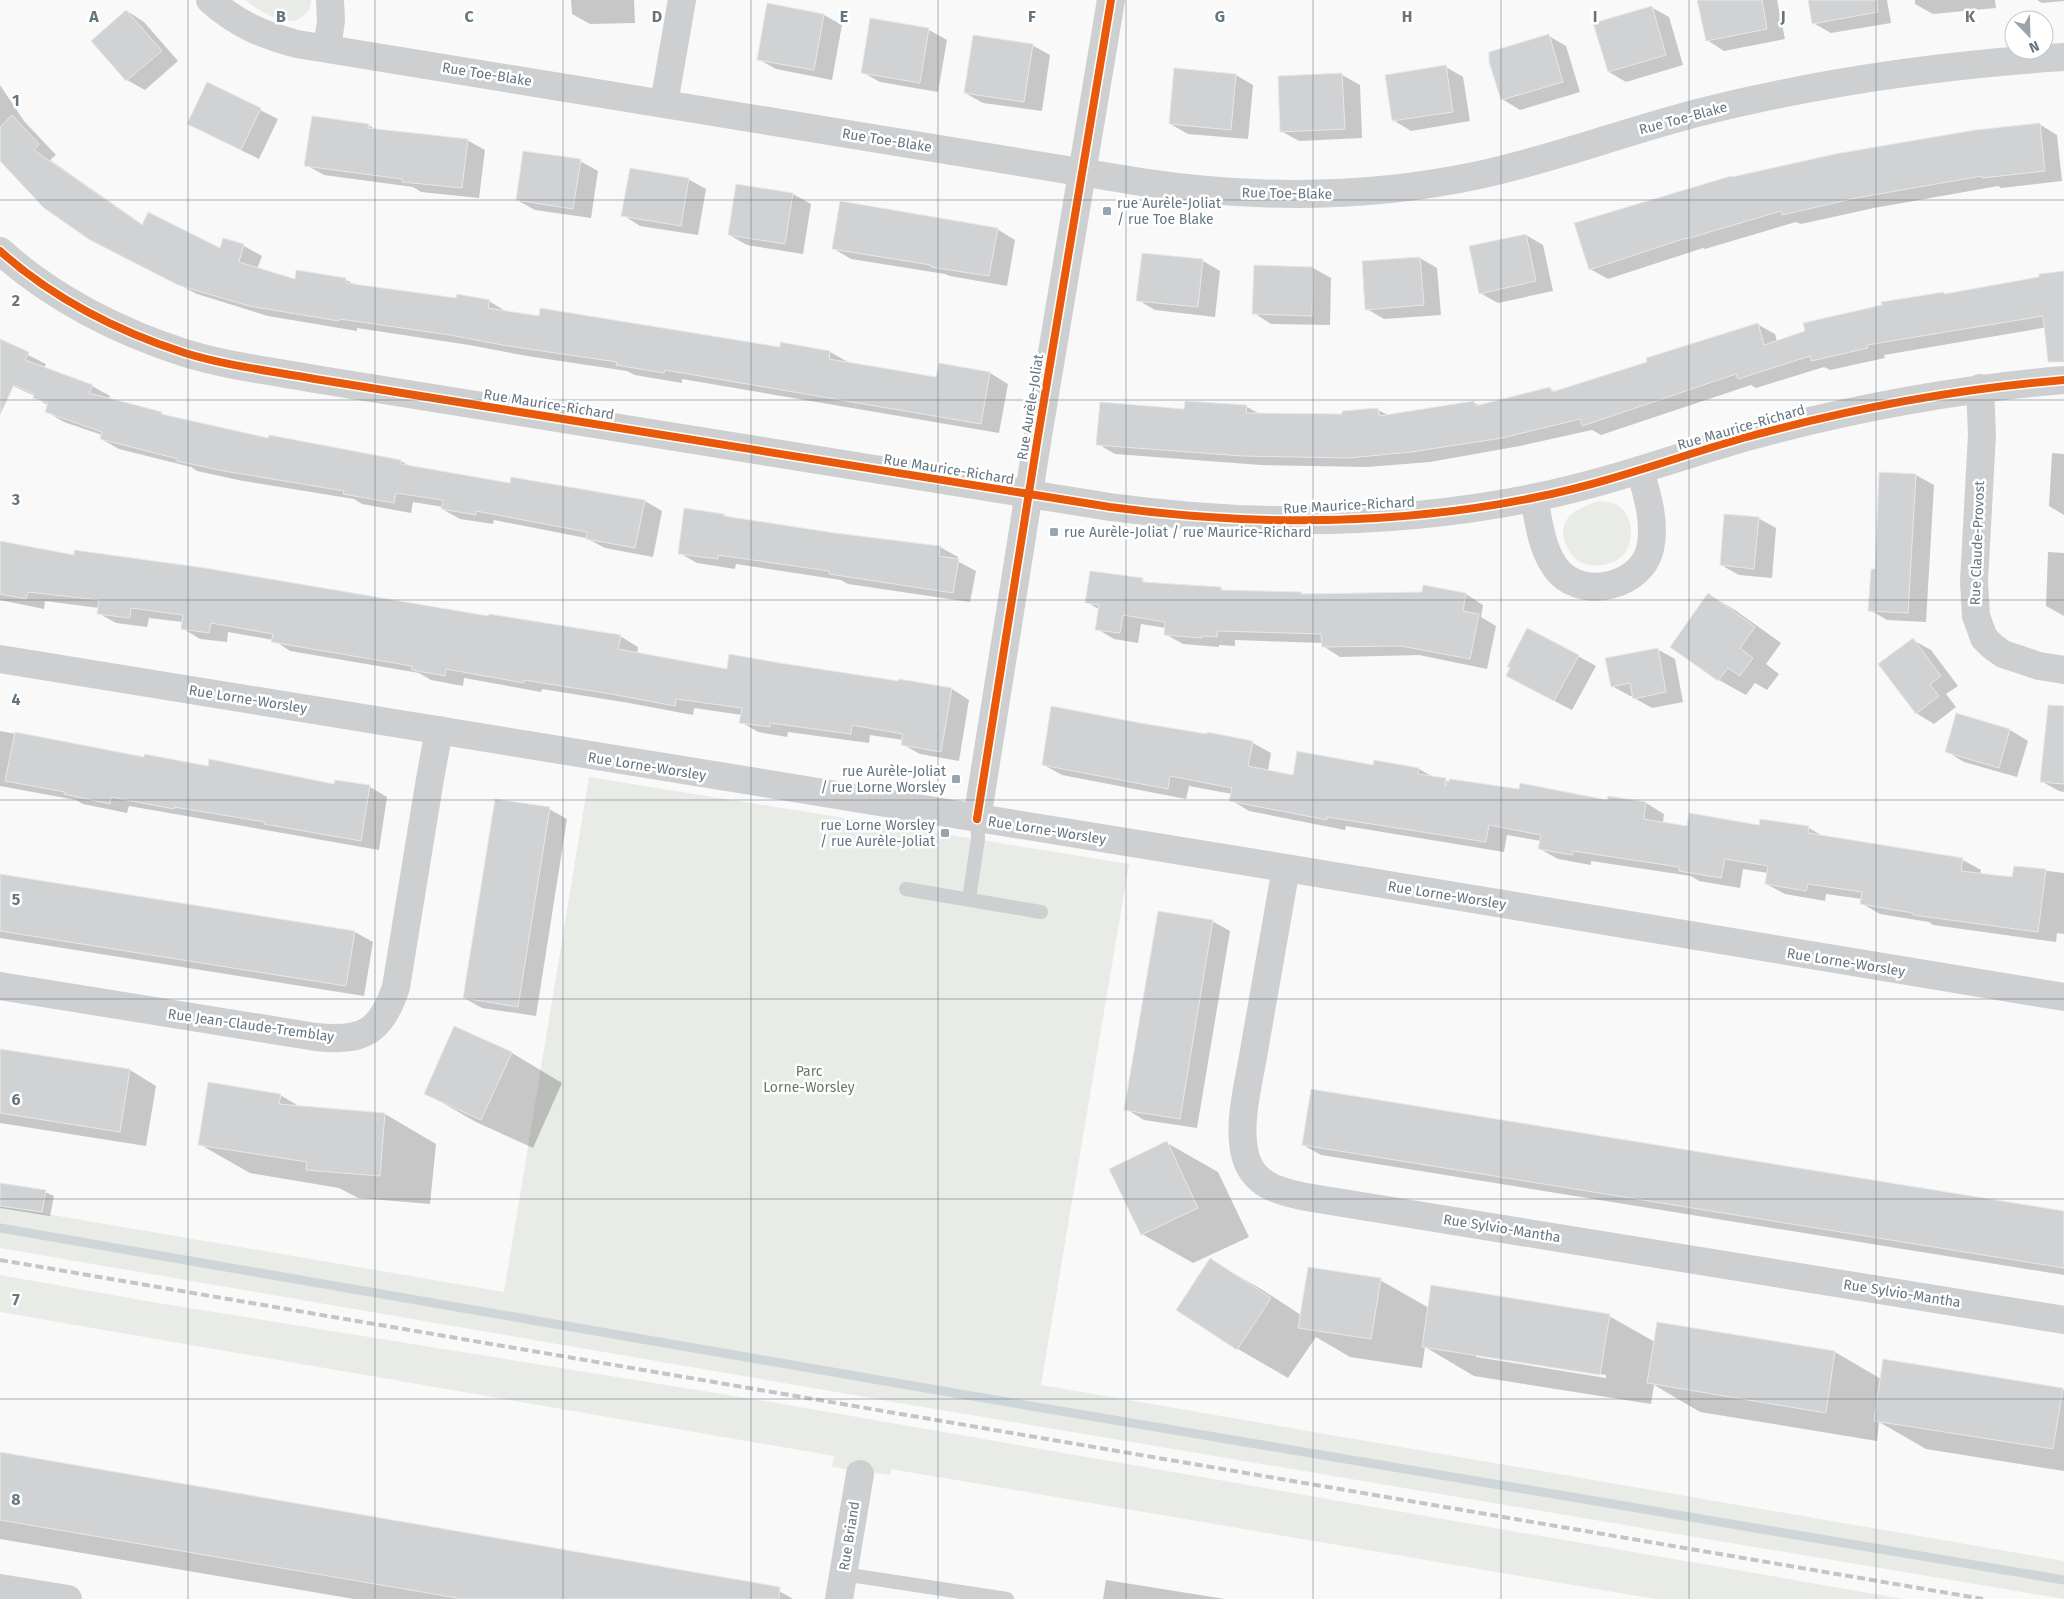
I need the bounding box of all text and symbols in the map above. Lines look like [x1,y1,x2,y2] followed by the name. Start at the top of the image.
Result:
[88,7,99,26] text: A
[276,7,286,26] text: B
[464,7,474,26] text: C
[652,7,662,26] text: D
[840,7,848,26] text: E
[1028,7,1036,26] text: F
[1215,7,1225,26] text: G
[1402,7,1412,26] text: H
[1593,7,1597,26] text: I
[1779,7,1786,26] text: J
[1965,7,1976,26] text: K
[2004,10,2054,60] north arrow
[2026,37,2041,56] text: N
[441,59,533,90] street label: Rue Toe-Blake
[12,91,20,110] text: 1
[1637,99,1729,138] street label: Rue Toe-Blake
[841,125,933,156] street label: Rue Toe-Blake
[1241,184,1332,203] street label: Rue Toe-Blake
[1117,195,1222,228] place label: rue Aurèle-Joliat / rue Toe Blake
[1101,205,1113,217] marker: rue Aurèle-Joliat / rue Toe Blake
[12,291,20,310] text: 2
[1014,352,1047,461] street label: Rue Aurèle-Joliat
[482,386,615,423] street label: Rue Maurice-Richard
[1675,401,1807,454] street label: Rue Maurice-Richard
[882,451,1015,488] street label: Rue Maurice-Richard
[1967,479,1988,606] street label: Rue Claude-Provost
[11,490,20,509] text: 3
[1283,494,1415,517] street label: Rue Maurice-Richard
[1064,524,1312,541] place label: rue Aurèle-Joliat / rue Maurice-Richard
[1048,526,1060,538] marker: rue Aurèle-Joliat / rue Maurice-Richard
[188,682,308,717] street label: Rue Lorne-Worsley
[11,690,21,709] text: 4
[587,749,707,784] street label: Rue Lorne-Worsley
[821,763,947,796] place label: rue Aurèle-Joliat / rue Lorne Worsley
[950,773,962,785] marker: rue Aurèle-Joliat / rue Lorne Worsley
[987,813,1107,848] street label: Rue Lorne-Worsley
[820,817,936,850] place label: rue Lorne Worsley / rue Aurèle-Joliat
[939,827,951,839] marker: rue Lorne Worsley / rue Aurèle-Joliat
[1387,878,1507,913] street label: Rue Lorne-Worsley
[12,890,21,909] text: 5
[1786,945,1906,980] street label: Rue Lorne-Worsley
[167,1005,335,1046] street label: Rue Jean-Claude-Tremblay
[763,1063,855,1096] park label: Parc Lorne-Worsley
[11,1090,21,1109] text: 6
[1442,1211,1562,1246] street label: Rue Sylvio-Mantha
[1842,1276,1962,1311] street label: Rue Sylvio-Mantha
[12,1290,20,1309] text: 7
[11,1490,21,1509] text: 8
[836,1500,863,1572] street label: Rue Briand

